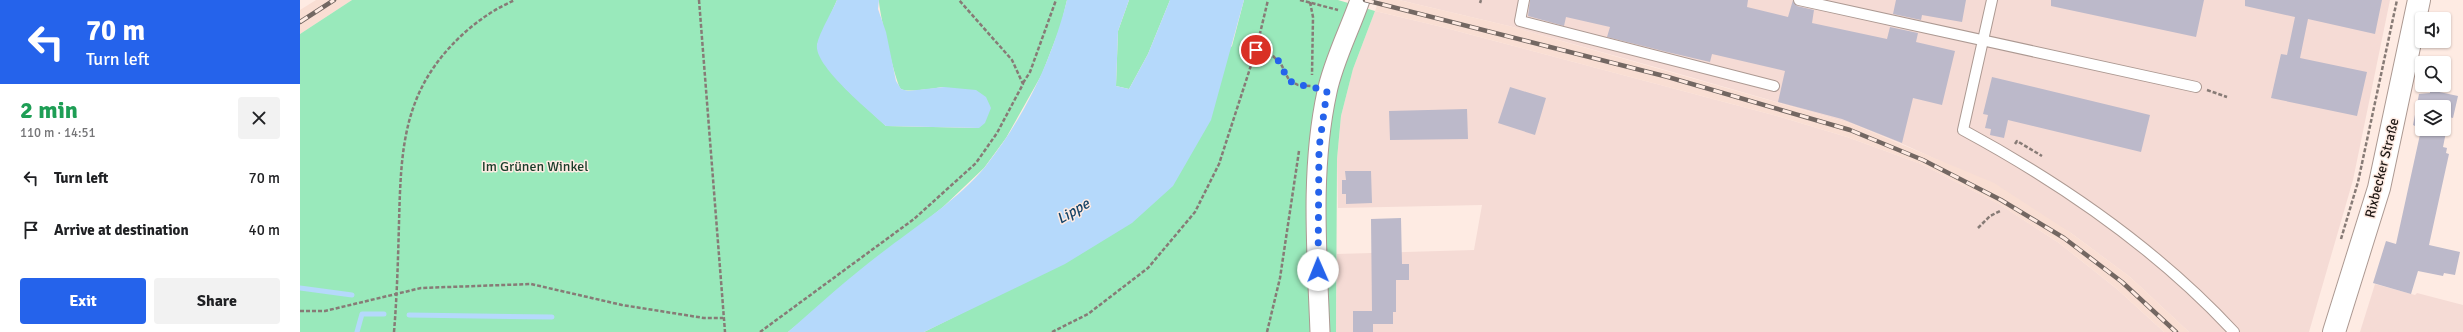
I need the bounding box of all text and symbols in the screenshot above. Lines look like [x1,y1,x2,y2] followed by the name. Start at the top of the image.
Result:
[2415,12,2451,136] map controls
[2415,12,2451,48] button: sound
[86,14,145,48] text: 70 m
[20,16,72,68] icon: left
[1239,33,1273,67] pin
[1245,39,1267,61] icon: arrive
[86,48,149,70] text: Turn left
[2415,56,2451,92] button: search
[20,95,78,125] text: 2 min
[238,97,280,139] button: close
[2415,100,2451,136] button: layers
[2361,116,2403,220] street label: Rixbecker Straße
[20,125,96,141] text: 110 m · 14:51
[482,158,588,175] park label: Im Grünen Winkel
[20,167,42,189] icon: left
[54,169,108,187] text: Turn left
[249,169,280,187] text: 70 m
[1053,193,1094,228] water label: Lippe
[20,219,42,241] icon: arrive
[54,221,189,239] text: Arrive at destination
[249,221,280,239] text: 40 m
[1297,249,1339,291] position arrow
[20,278,146,324] button: Exit
[154,278,280,324] button: Share

